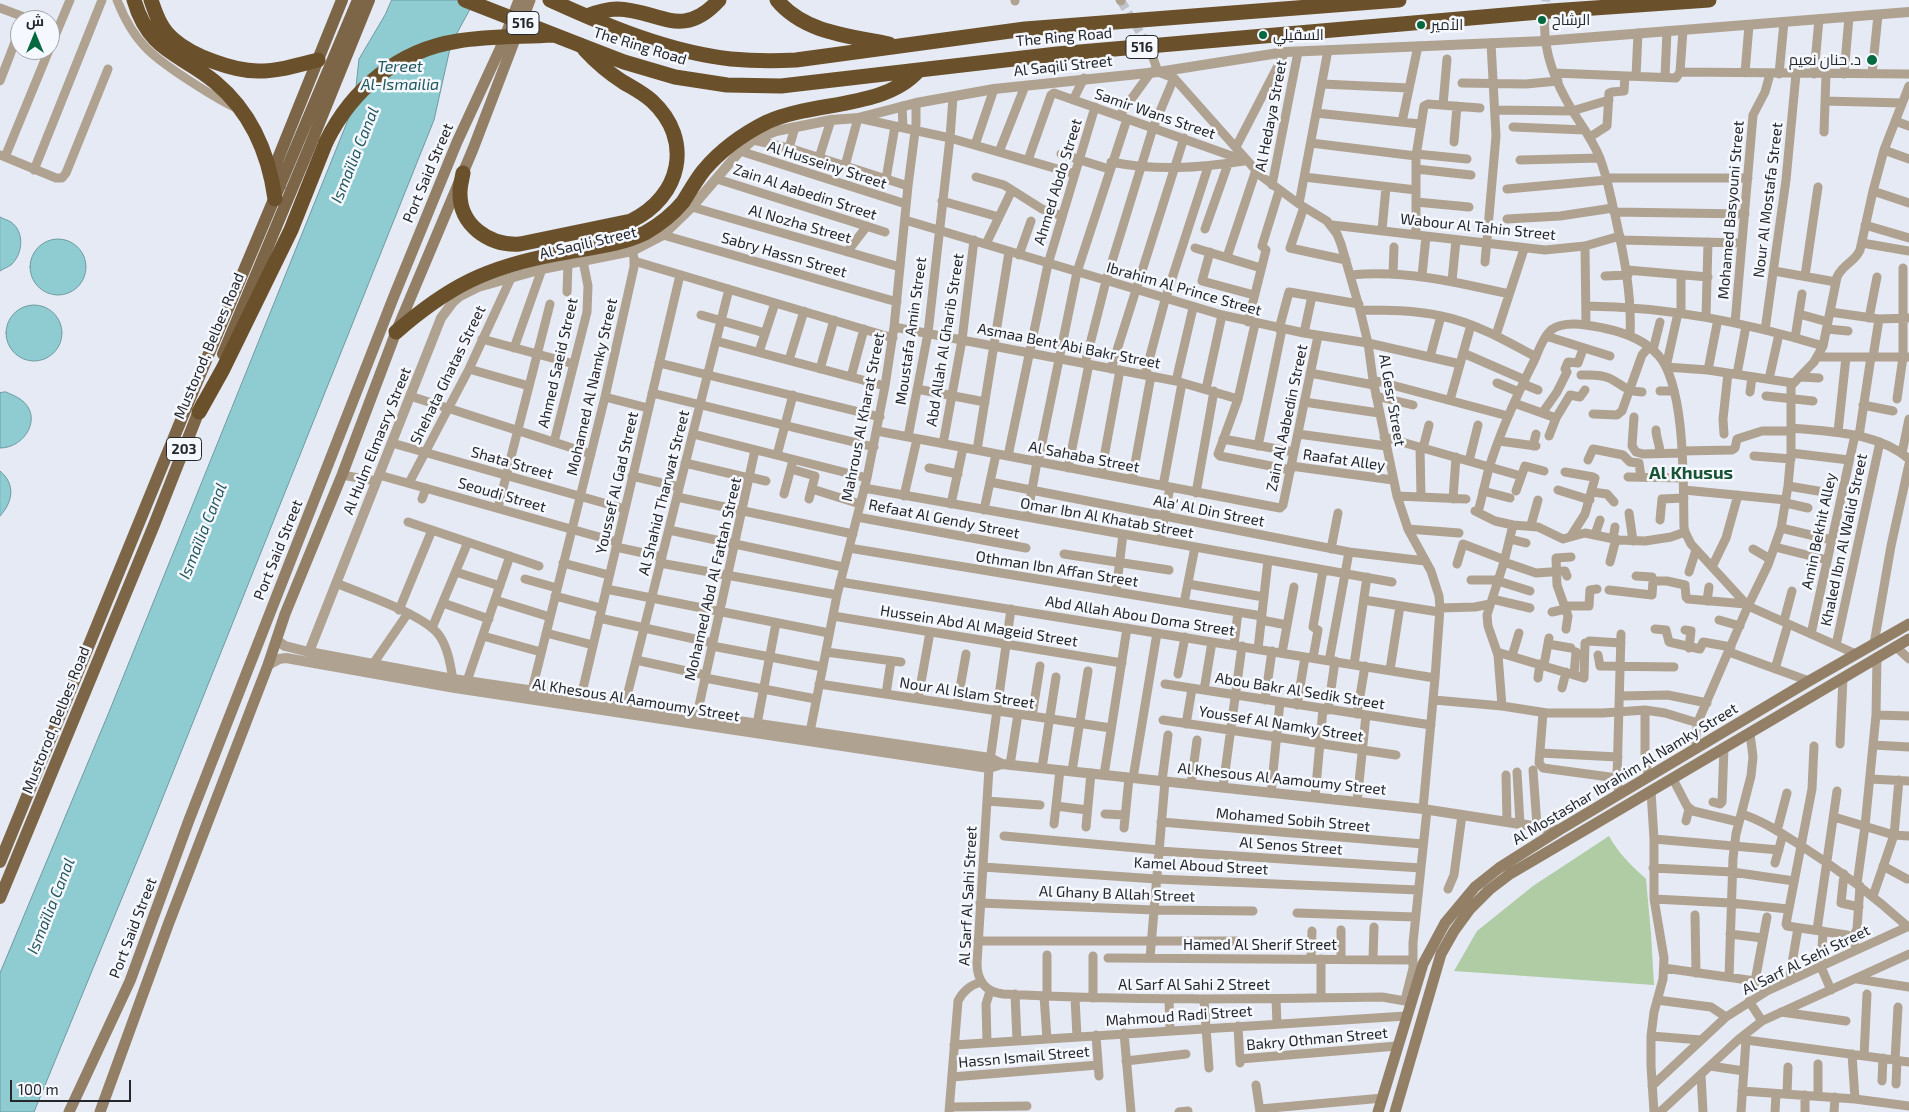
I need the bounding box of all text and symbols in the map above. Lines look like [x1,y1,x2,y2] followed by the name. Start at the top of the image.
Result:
[10,10,60,60] north arrow
[1552,11,1590,29] place label: الرشاح
[26,12,44,29] text: ش
[507,12,539,34] road number: 516
[1536,14,1548,26] marker: الرشاح
[1431,16,1463,34] place label: الأمير
[1415,19,1427,31] marker: الأمير
[591,23,689,69] street label: The Ring Road
[1015,24,1113,50] street label: The Ring Road
[1273,26,1324,44] place label: السقيلي
[1257,29,1269,41] marker: السقيلي
[1126,36,1158,58] road number: 516
[1789,51,1861,69] place label: د. حنان نعيم
[1013,52,1113,80] street label: Al Saqili Street
[1865,53,1879,67] marker: د. حنان نعيم
[361,57,439,95] water label: Tereet Al-Ismailia
[1251,59,1291,173] street label: Al Hedaya Street
[1092,85,1218,143] street label: Samir Wans Street
[327,104,383,206] water label: Ismaïlia Canal
[1030,117,1086,247] street label: Ahmed Abdo Street
[1714,120,1748,300] street label: Mohamed Basyouni Street
[399,121,457,225] street label: Port Said Street
[1750,121,1786,279] street label: Nour Al Mostafa Street
[765,137,889,193] street label: Al Husseiny Street
[731,160,879,224] street label: Zain Al Aabedin Street
[747,201,853,247] street label: Al Nozha Street
[1399,210,1557,244] street label: Wabour Al Tahin Street
[538,223,638,263] street label: Al Saqili Street
[719,228,849,282] street label: Sabry Hassn Street
[922,252,968,428] street label: Abd Allah Al Gharib Street
[892,256,930,406] street label: Moustafa Amin Street
[1104,258,1264,320] street label: Ibrahim Al Prince Street
[170,270,248,422] street label: Mustorod, Belbes Road
[534,296,582,430] street label: Ahmed Saeid Street
[563,297,621,477] street label: Mohamed Al Namky Street
[407,303,489,447] street label: Shehata Ghatas Street
[976,319,1162,373] street label: Asmaa Bent Abi Bakr Street
[838,331,888,503] street label: Mahrous Al Kharat Street
[1263,343,1311,493] street label: Zain Al Aabedin Street
[1375,353,1409,447] street label: Al Gesr Street
[339,365,415,517] street label: Al Hulm Elmasry Street
[635,408,693,578] street label: Al Shahid Tharwat Street
[592,410,642,556] street label: Youssef Al Gad Street
[1027,437,1141,477] street label: Al Sahaba Street
[166,438,202,460] road number: 203
[469,443,555,483] street label: Shata Street
[1302,445,1386,475] street label: Raafat Alley
[1817,452,1871,628] street label: Khaled Ibn Al Walid Street
[1649,462,1733,484] district label: Al Khusus
[1798,471,1840,591] street label: Amin Bekhit Alley
[456,474,548,516] street label: Seoudi Street
[681,476,745,682] street label: Mohamed Abd Al Fattah Street
[175,480,231,582] water label: Ismaïlia Canal
[1152,491,1266,531] street label: Ala' Al Din Street
[1019,494,1195,542] street label: Omar Ibn Al Khatab Street
[867,496,1021,542] street label: Refaat Al Gendy Street
[250,497,306,603] street label: Port Said Street
[974,547,1140,591] street label: Othman Ibn Affan Street
[1044,592,1236,640] street label: Abd Allah Abou Doma Street
[879,601,1079,651] street label: Hussein Abd Al Mageid Street
[18,644,94,796] street label: Mustorod, Belbes Road
[1214,669,1386,713] street label: Abou Bakr Al Sedik Street
[898,673,1036,713] street label: Nour Al Islam Street
[531,675,741,725] street label: Al Khesous Al Aamoumy Street
[1509,699,1741,849] street label: Al Mostashar Ibrahim Al Namky Street
[1197,702,1365,746] street label: Youssef Al Namky Street
[1177,759,1387,799] street label: Al Khesous Al Aamoumy Street
[1215,804,1371,836] street label: Mohamed Sobih Street
[955,826,981,966] street label: Al Sarf Al Sahi Street
[1239,833,1343,859] street label: Al Senos Street
[1133,853,1269,879] street label: Kamel Aboud Street
[23,855,79,957] water label: Ismaïlia Canal
[106,875,160,981] street label: Port Said Street
[1039,882,1195,906] street label: Al Ghany B Allah Street
[1739,921,1873,999] street label: Al Sarf Al Sehi Street
[1183,936,1337,954] street label: Hamed Al Sherif Street
[1118,976,1270,994] street label: Al Sarf Al Sahi 2 Street
[1105,1002,1253,1030] street label: Mahmoud Radi Street
[1245,1024,1389,1054] street label: Bakry Othman Street
[958,1042,1090,1072] street label: Hassn Ismail Street
[12,1070,134,1102] scale bar
[18,1080,59,1098] text: 100 m

